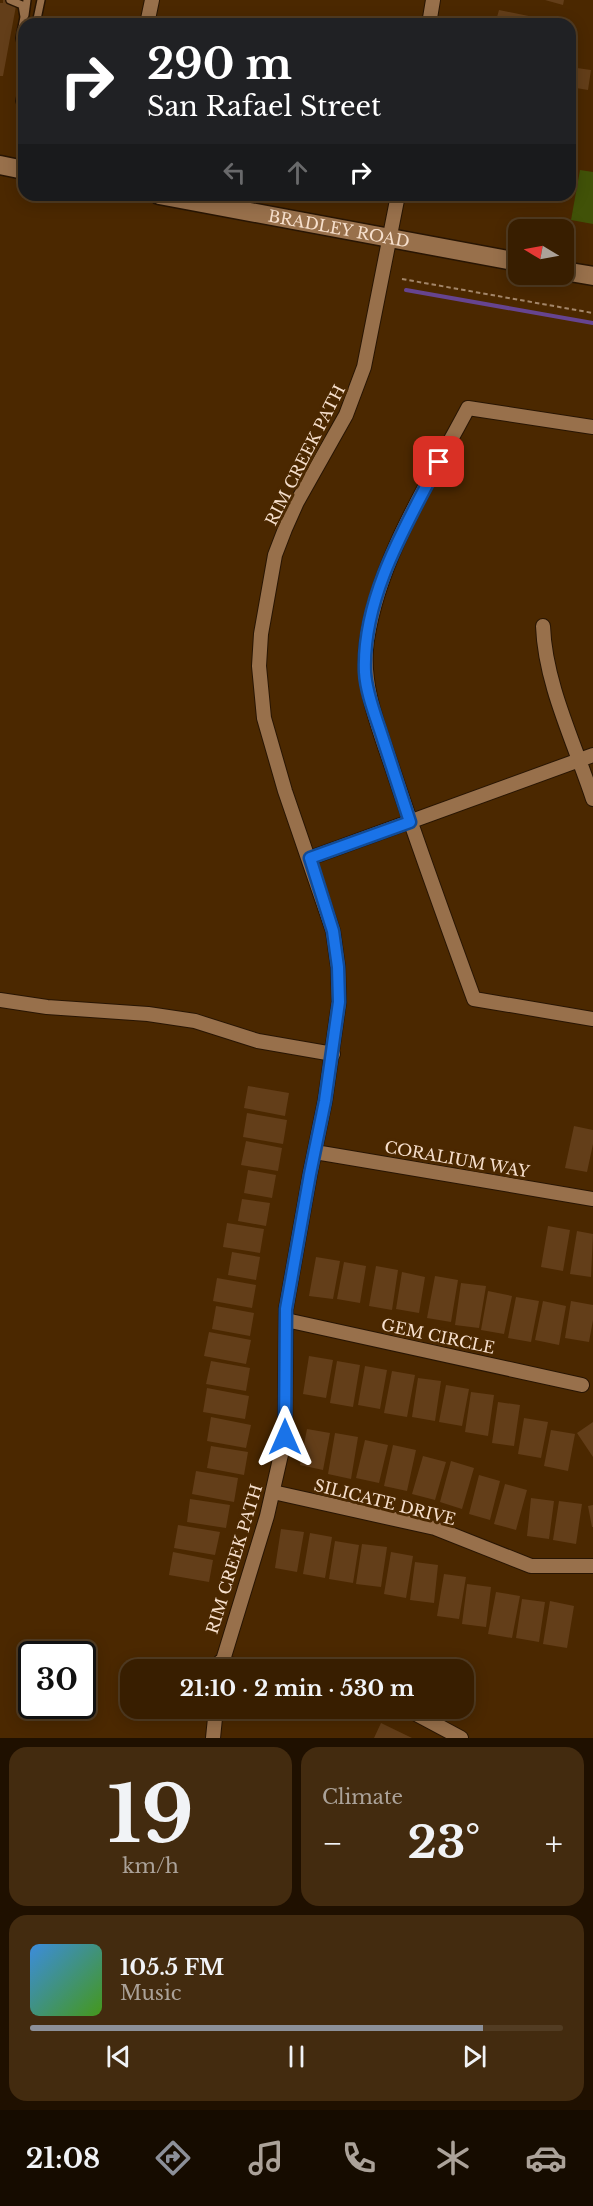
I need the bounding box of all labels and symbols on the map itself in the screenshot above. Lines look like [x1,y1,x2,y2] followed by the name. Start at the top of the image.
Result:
[267,206,411,251] street label: BRADLEY ROAD
[508,219,574,285] north arrow
[261,381,349,529] street label: RIM CREEK PATH
[413,436,464,487] pin
[383,1136,531,1182] street label: CORALIUM WAY
[379,1314,497,1358] street label: GEM CIRCLE
[253,1405,317,1469] position arrow
[312,1475,458,1529] street label: SILICATE DRIVE
[202,1482,266,1636] street label: RIM CREEK PATH
[18,1641,96,1719] speed limit sign: 30

